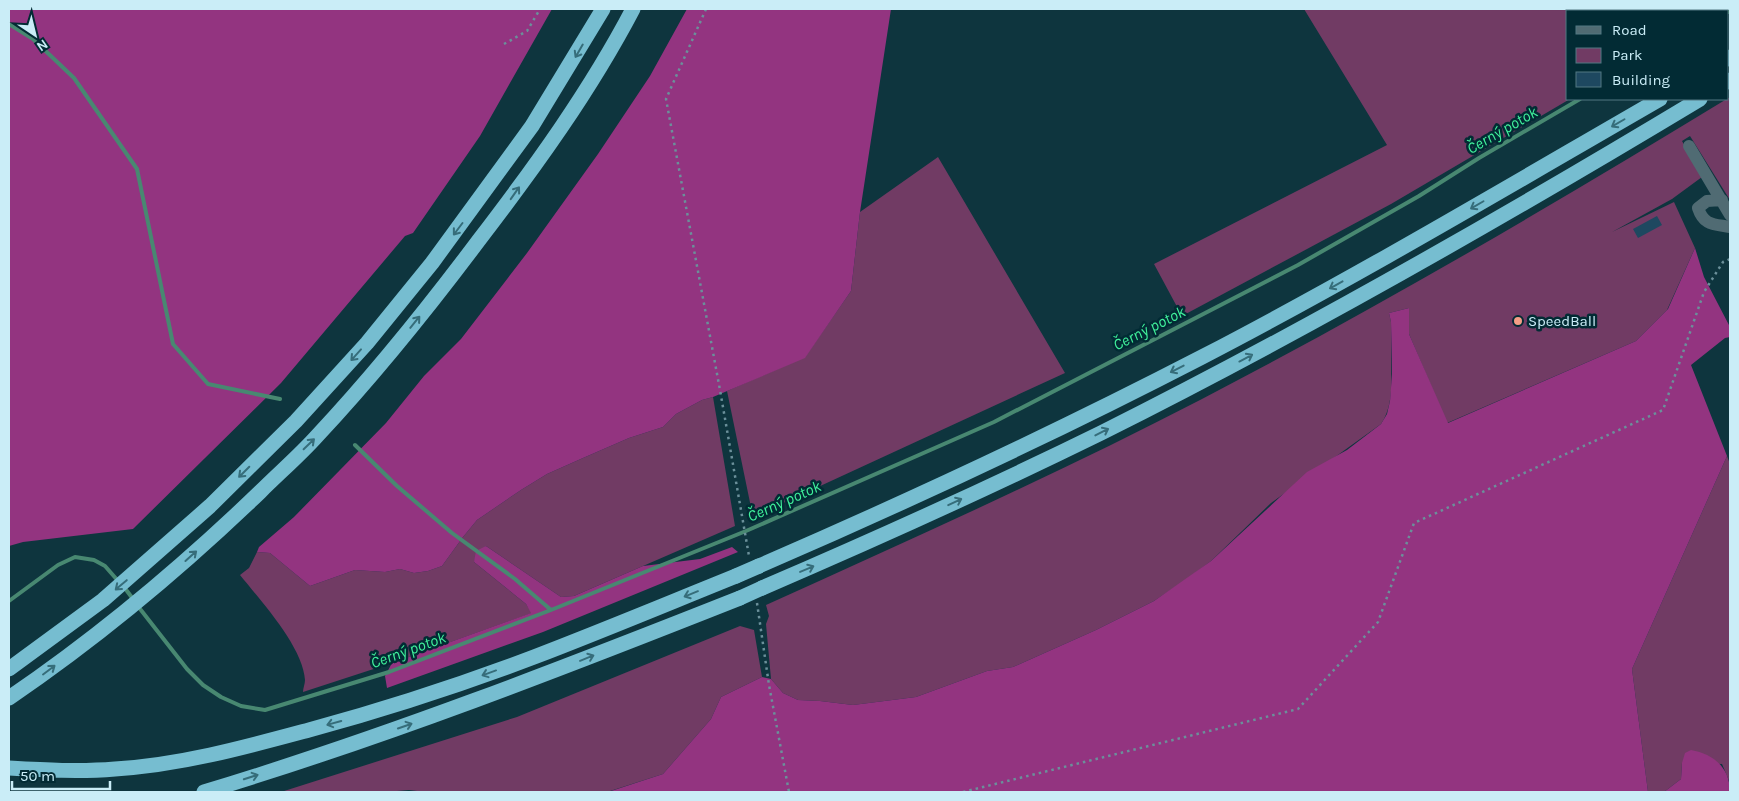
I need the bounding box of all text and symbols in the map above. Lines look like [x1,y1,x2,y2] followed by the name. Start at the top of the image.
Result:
[10,10,60,60] north arrow
[1566,10,1729,100] legend
[1612,21,1647,39] text: Road
[33,35,51,55] text: N
[573,43,583,57] one-way arrow
[1612,46,1642,64] text: Park
[1612,71,1670,89] text: Building
[1463,102,1542,158] water label: Černý potok
[1611,119,1626,129] one-way arrow
[510,186,520,200] one-way arrow
[1471,200,1485,210] one-way arrow
[453,221,463,235] one-way arrow
[1329,280,1344,290] one-way arrow
[1110,301,1189,354] water label: Černý potok
[1528,312,1596,330] place label: SpeedBall
[1512,315,1524,327] marker: SpeedBall
[410,316,421,329] one-way arrow
[350,349,362,362] one-way arrow
[1239,352,1253,362] one-way arrow
[1170,365,1185,375] one-way arrow
[1094,427,1109,436] one-way arrow
[302,438,315,450] one-way arrow
[238,466,250,479] one-way arrow
[744,476,825,526] water label: Černý potok
[947,497,962,506] one-way arrow
[185,550,198,562] one-way arrow
[799,563,814,573] one-way arrow
[114,579,127,591] one-way arrow
[684,590,699,599] one-way arrow
[368,627,449,672] water label: Černý potok
[579,653,594,663] one-way arrow
[42,665,56,675] one-way arrow
[482,669,497,678] one-way arrow
[327,719,343,728] one-way arrow
[397,721,412,730] one-way arrow
[12,758,110,790] scale bar
[20,767,55,785] text: 50 m
[243,772,259,782] one-way arrow

